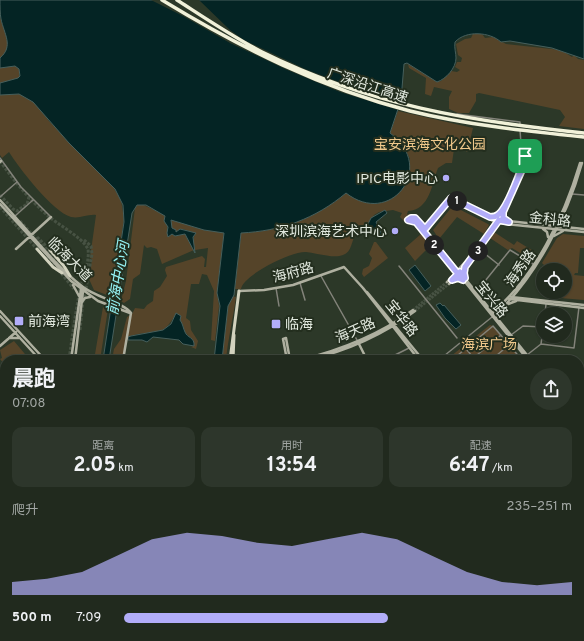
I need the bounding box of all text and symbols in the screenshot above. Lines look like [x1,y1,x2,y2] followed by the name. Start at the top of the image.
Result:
[325,65,410,107] street label: 广深沿江高速
[374,136,486,154] park label: 宝安滨海文化公园
[508,139,542,173] pin
[514,145,536,167] icon: arrive
[356,171,438,188] place label: IPIC电影中心
[441,173,451,183] marker: IPIC电影中心
[447,191,467,211] pin: 1
[455,194,459,208] text: 1
[528,210,572,231] street label: 金科路
[275,224,387,241] place label: 深圳滨海艺术中心
[390,226,400,236] marker: 深圳滨海艺术中心
[43,234,95,286] street label: 临海大道
[424,235,444,255] pin: 2
[104,237,135,317] water label: 前海中心河
[431,238,437,252] text: 2
[468,241,488,261] pin: 3
[475,244,481,258] text: 3
[502,247,540,291] street label: 海秀路
[271,260,316,287] street label: 海府路
[536,263,572,343] map controls
[536,263,572,299] button: locate
[471,278,511,322] street label: 宝兴路
[381,297,421,341] street label: 宝华路
[536,307,572,343] button: layers
[28,313,70,331] place label: 前海湾
[13,315,25,327] marker: 前海湾
[333,315,378,348] street label: 海天路
[285,316,313,334] place label: 临海
[270,318,282,330] marker: 临海
[461,337,517,354] park label: 海滨广场
[12,367,56,394] text: 晨跑
[530,368,572,410] button: share
[12,396,45,412] text: 07:08
[92,439,114,453] text: 距离
[281,439,303,453] text: 用时
[470,439,492,453] text: 配速
[73,453,116,479] text: 2.05
[267,453,317,479] text: 13:54
[449,453,489,479] text: 6:47
[116,461,133,475] text: km
[489,461,513,475] text: /km
[507,499,572,515] text: 235–251 m
[12,503,38,519] text: 爬升
[12,610,52,626] text: 500 m
[76,610,101,626] text: 7:09

